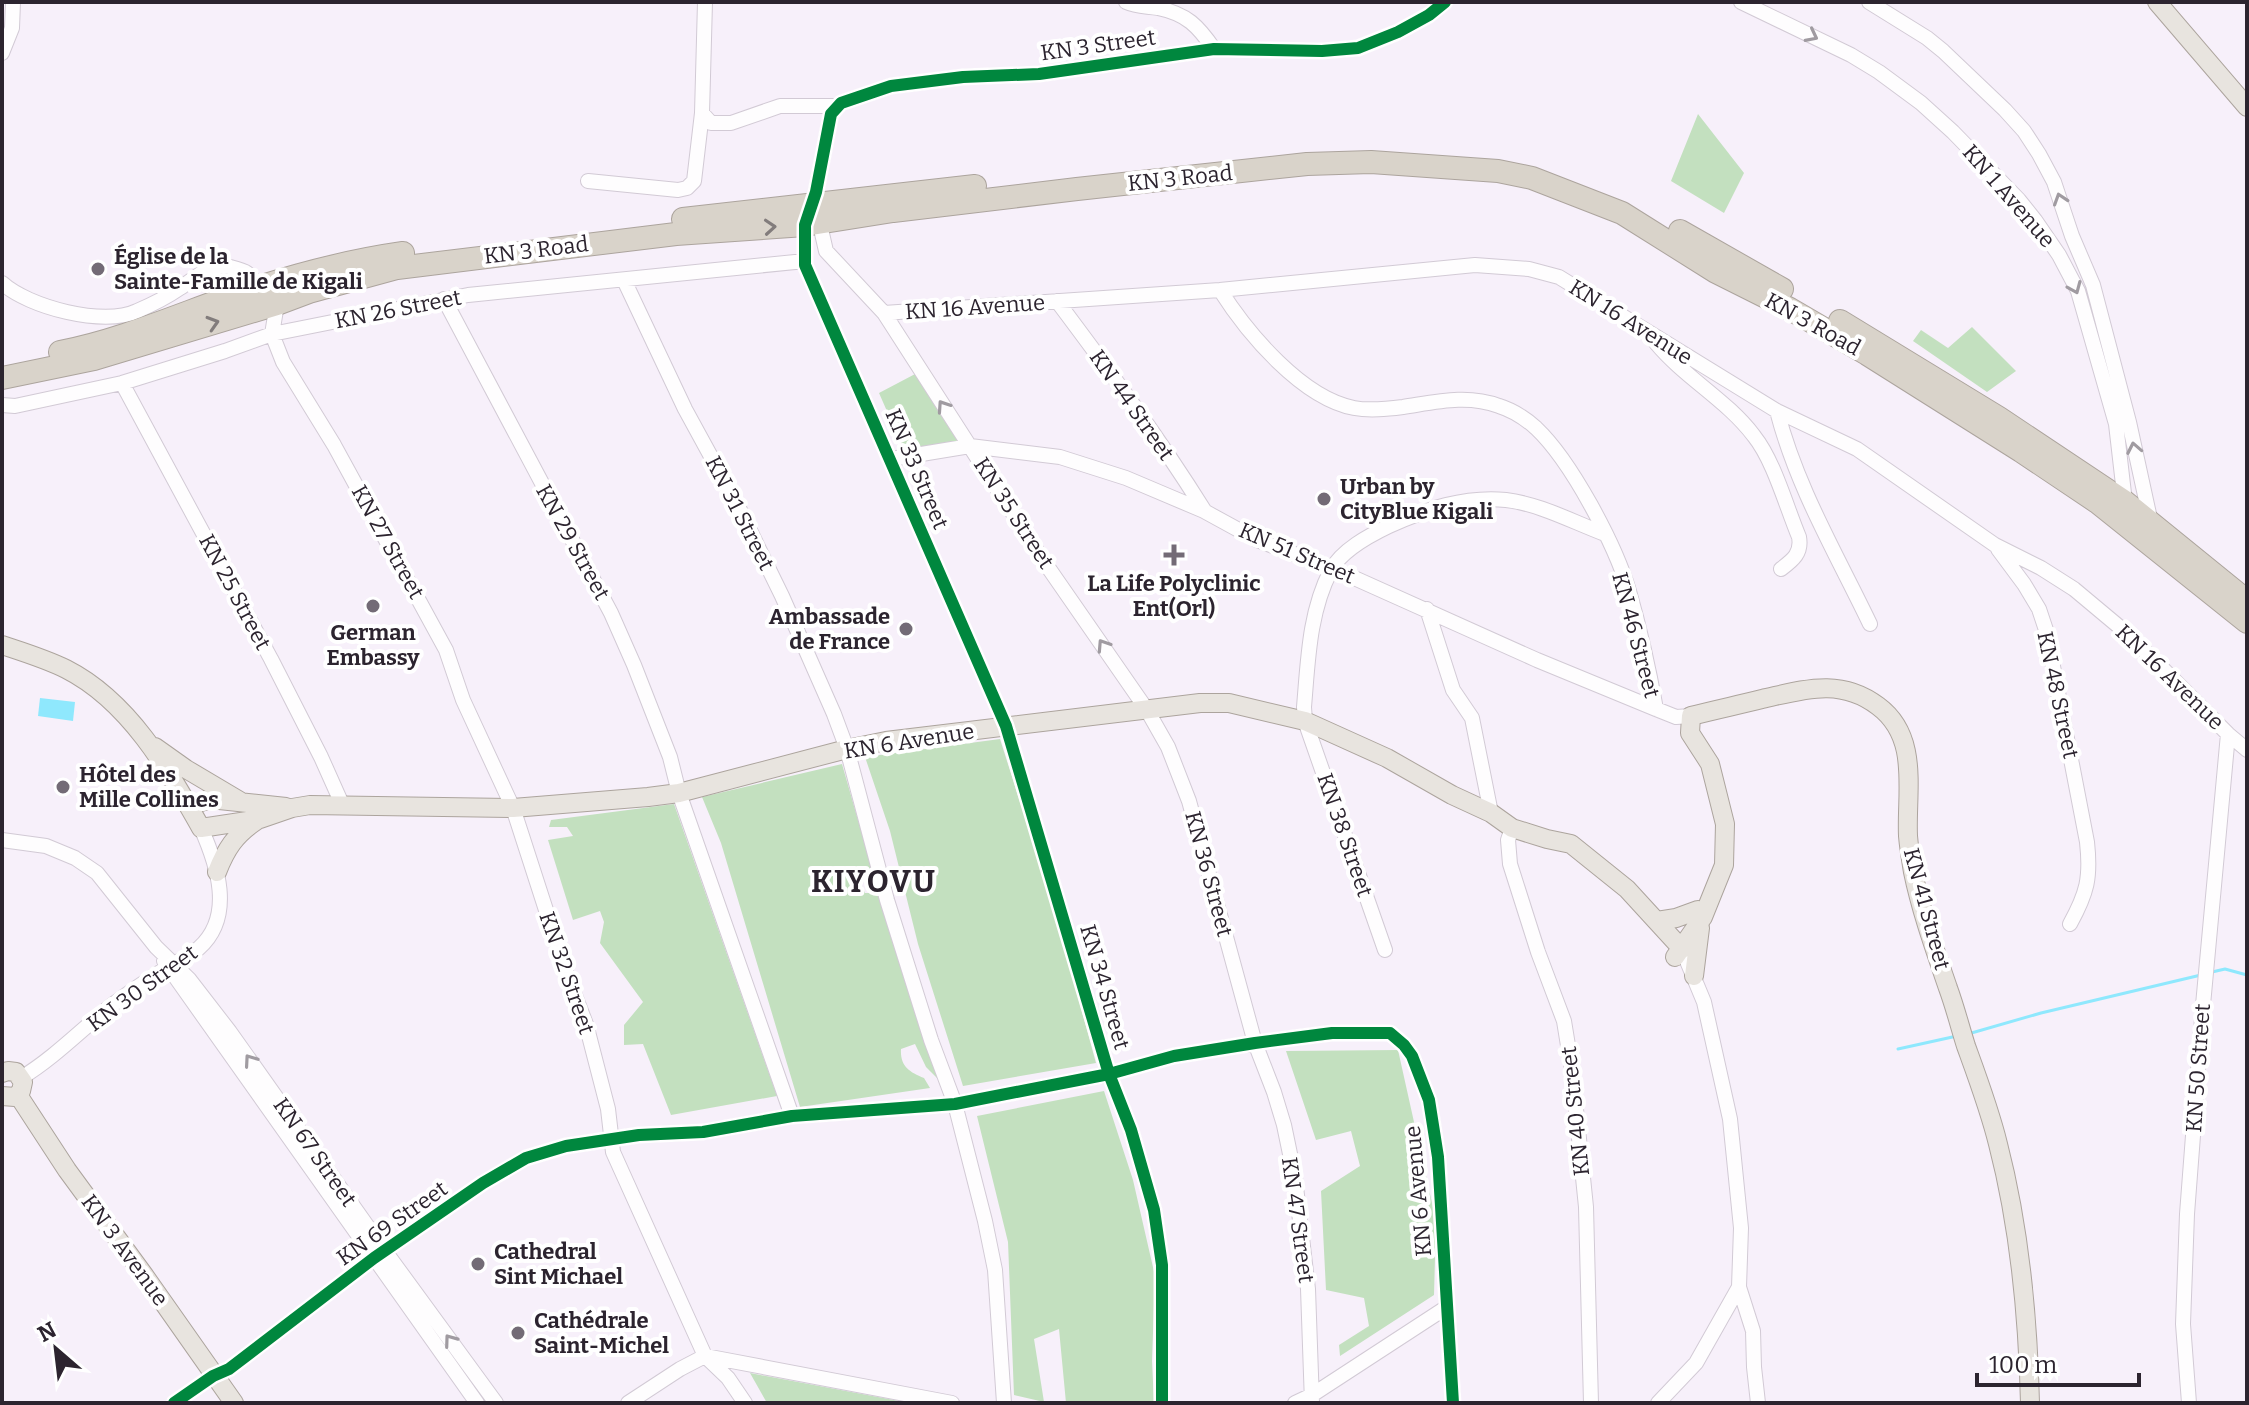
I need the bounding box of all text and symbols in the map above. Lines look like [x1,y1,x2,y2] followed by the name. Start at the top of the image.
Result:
[1039,24,1157,66] street label: KN 3 Street
[1803,26,1818,42] one-way arrow
[1957,139,2061,253] street label: KN 1 Avenue
[1126,159,1234,197] street label: KN 3 Road
[2053,193,2069,207] one-way arrow
[764,219,777,236] one-way arrow
[482,230,590,270] street label: KN 3 Road
[114,243,363,295] place label: Église de la Sainte-Famille de Kigali
[89,260,107,278] marker: Église de la Sainte-Famille de Kigali
[1564,273,1698,371] street label: KN 16 Avenue
[2066,280,2082,294] one-way arrow
[333,284,463,334] street label: KN 26 Street
[1760,287,1866,361] street label: KN 3 Road
[904,289,1046,325] street label: KN 16 Avenue
[205,316,219,332] one-way arrow
[1084,344,1180,466] street label: KN 44 Street
[938,401,953,415] one-way arrow
[880,405,954,533] street label: KN 33 Street
[2126,441,2143,455] one-way arrow
[700,451,780,575] street label: KN 31 Street
[968,452,1060,574] street label: KN 35 Street
[1340,473,1493,525] place label: Urban by CityBlue Kigali
[530,479,616,605] street label: KN 29 Street
[346,480,430,604] street label: KN 27 Street
[1315,490,1333,508] marker: Urban by CityBlue Kigali
[1235,516,1359,590] street label: KN 51 Street
[193,530,277,654] street label: KN 25 Street
[1163,544,1185,566] marker: La Life Polyclinic Ent(Orl)
[1606,569,1666,701] street label: KN 46 Street
[1087,570,1261,622] place label: La Life Polyclinic Ent(Orl)
[364,597,382,615] marker: German Embassy
[769,603,890,655] place label: Ambassade de France
[326,619,420,671] place label: German Embassy
[2110,619,2230,735] street label: KN 16 Avenue
[897,620,915,638] marker: Ambassade de France
[2031,629,2085,761] street label: KN 48 Street
[1098,640,1113,654] one-way arrow
[842,717,976,765] street label: KN 6 Avenue
[79,761,219,813] place label: Hôtel des Mille Collines
[1311,770,1379,900] street label: KN 38 Street
[54,778,72,796] marker: Hôtel des Mille Collines
[1179,808,1239,940] street label: KN 36 Street
[1898,845,1956,973] street label: KN 41 Street
[811,864,937,900] district label: KIYOVU
[533,908,601,1038] street label: KN 32 Street
[1074,921,1136,1053] street label: KN 34 Street
[82,939,202,1037] street label: KN 30 Street
[2180,1003,2216,1133] street label: KN 50 Street
[1555,1045,1595,1177] street label: KN 40 Street
[245,1055,260,1069] one-way arrow
[268,1092,362,1212] street label: KN 67 Street
[1399,1124,1437,1258] street label: KN 6 Avenue
[1276,1155,1320,1285] street label: KN 47 Street
[331,1175,453,1271] street label: KN 69 Street
[76,1189,174,1311] street label: KN 3 Avenue
[494,1238,623,1290] place label: Cathedral Sint Michael
[469,1255,487,1273] marker: Cathedral Sint Michael
[534,1307,669,1359] place label: Cathédrale Saint-Michel
[16,1309,96,1389] north arrow
[33,1316,61,1348] text: N
[509,1324,527,1342] marker: Cathédrale Saint-Michel
[445,1334,460,1349] one-way arrow
[1977,1337,2139,1387] scale bar
[1989,1351,2057,1379] text: 100 m

